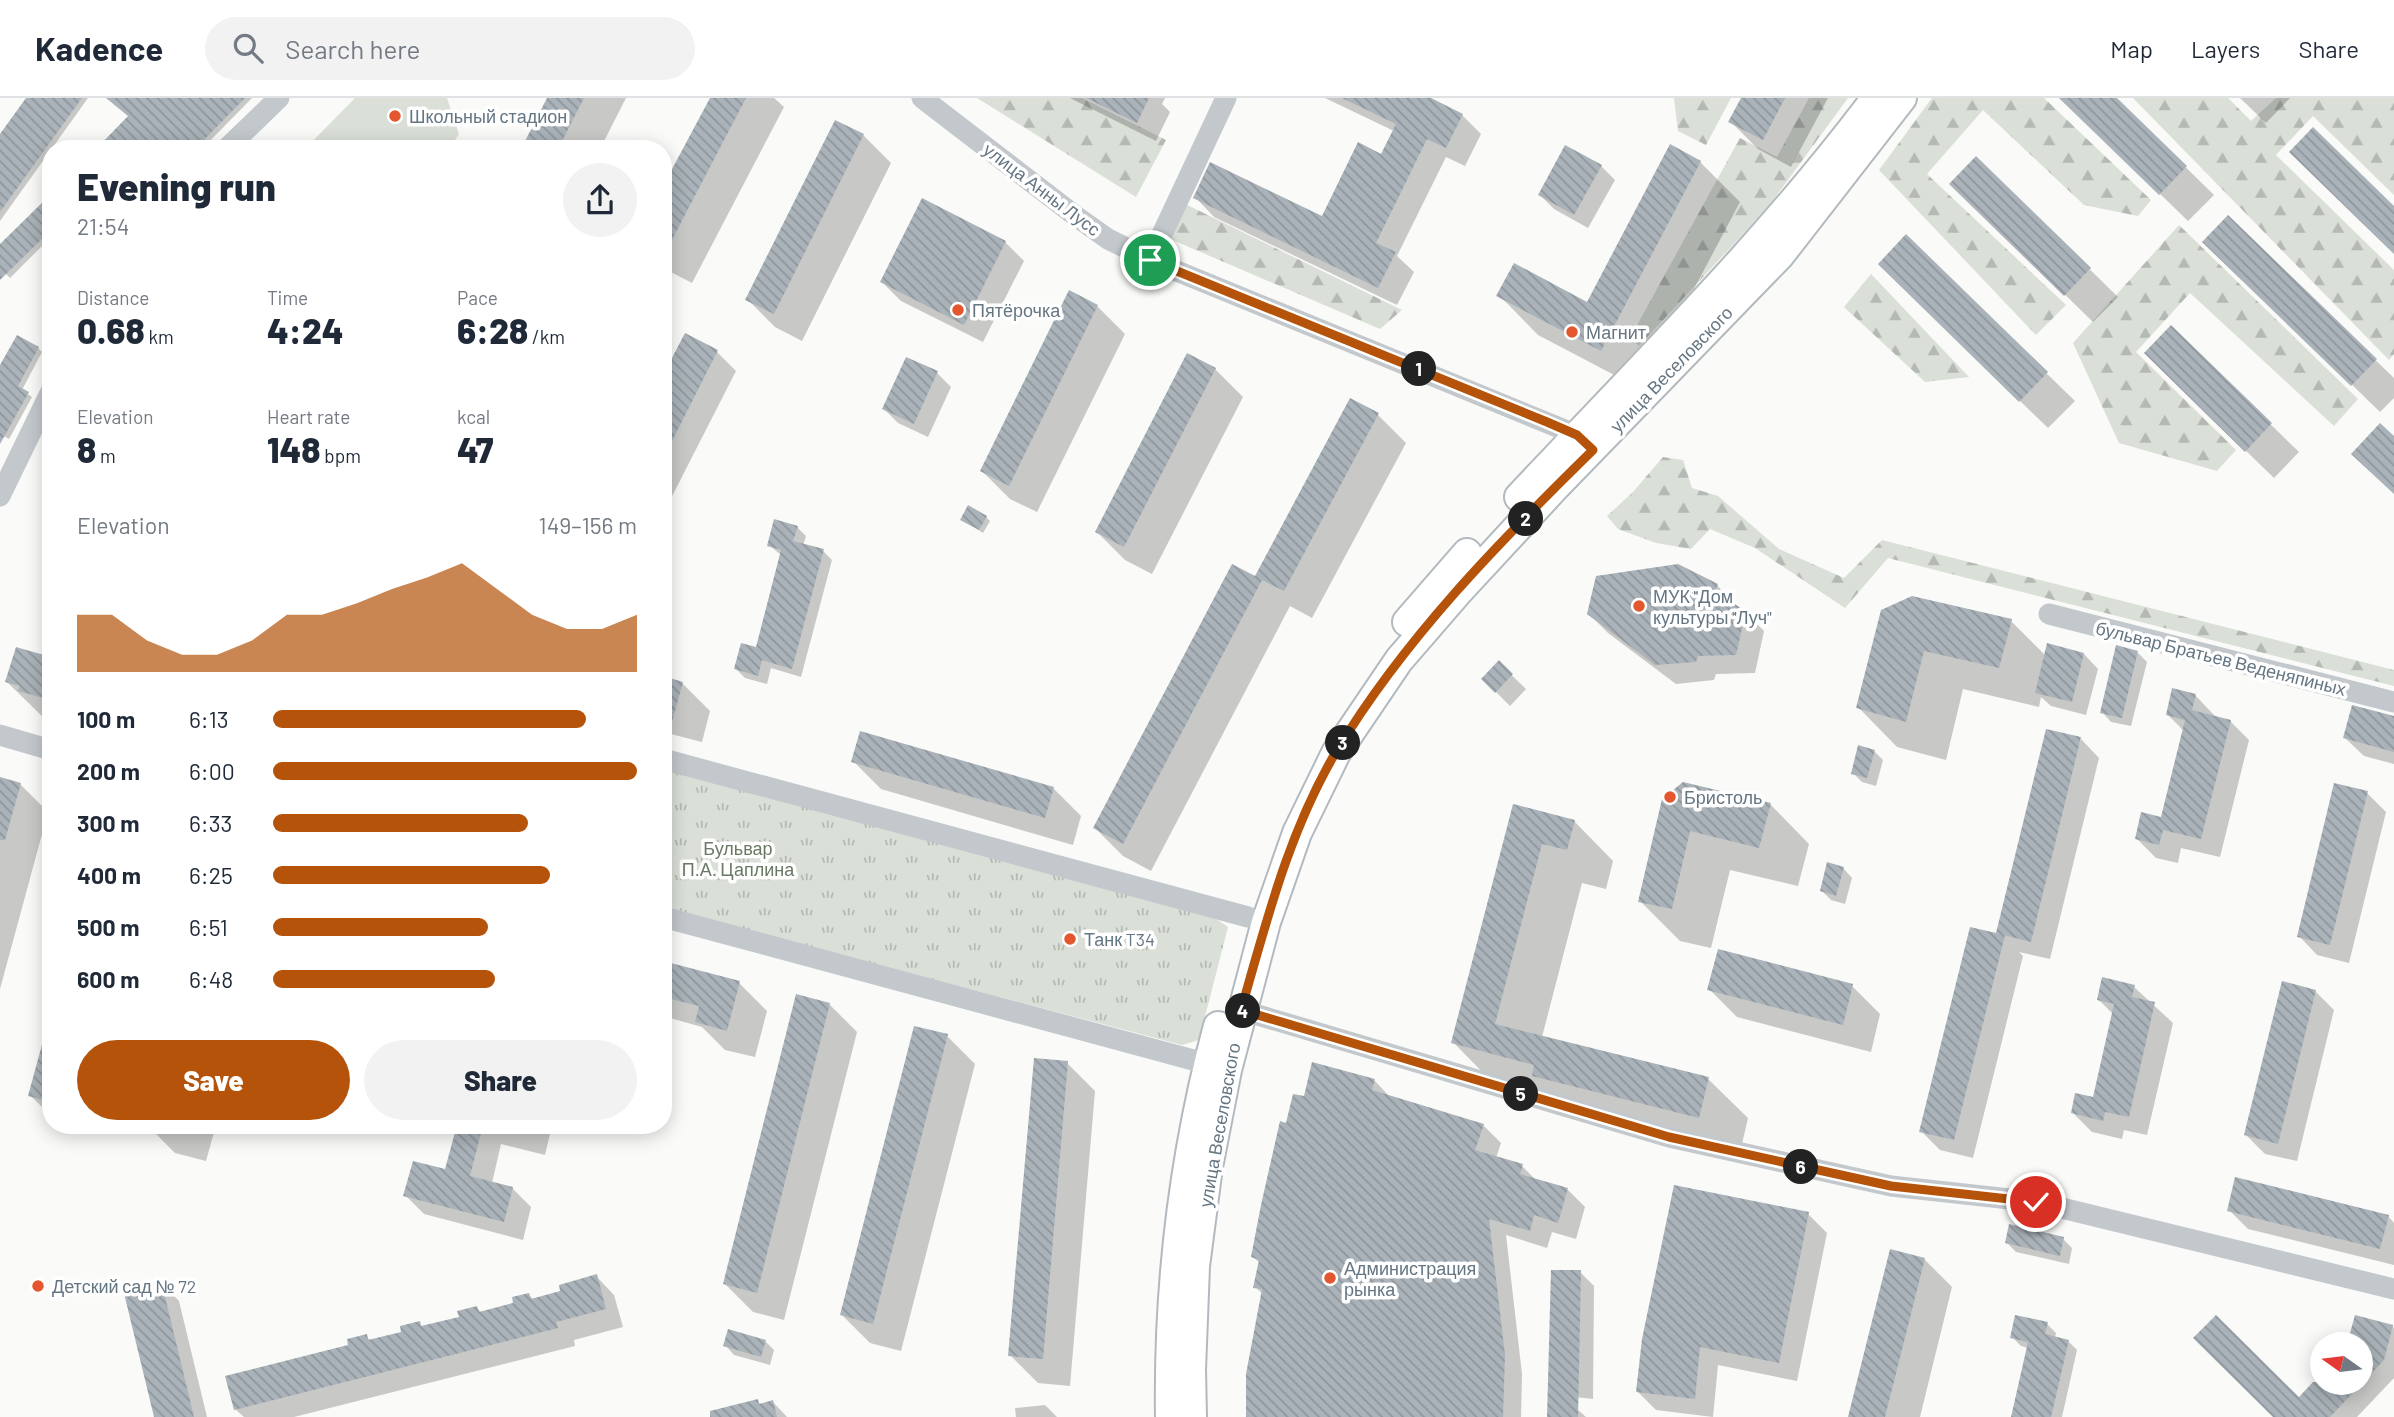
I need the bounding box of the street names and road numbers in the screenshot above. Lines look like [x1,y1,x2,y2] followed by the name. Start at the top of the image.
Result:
[979,138,1105,240] street label: улица Анны Лусс
[1605,301,1737,437] street label: улица Веселовского
[2094,616,2348,700] street label: бульвар Братьев Веденяпиных
[1194,1041,1244,1209] street label: улица Веселовского

